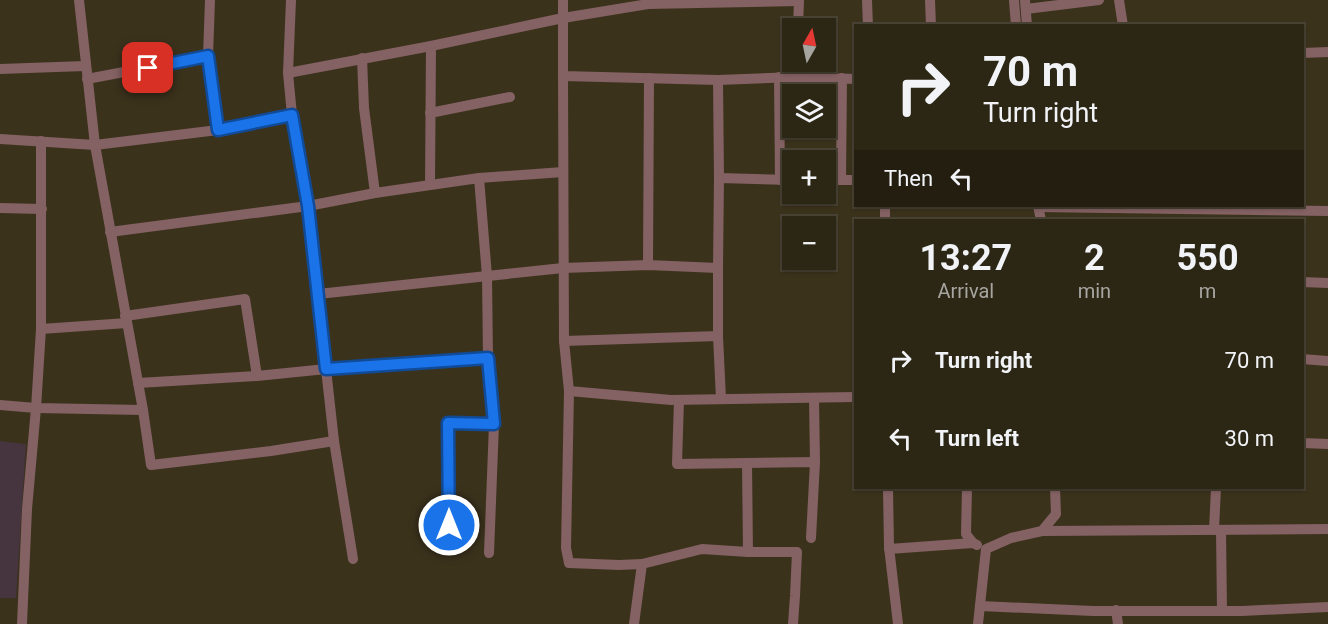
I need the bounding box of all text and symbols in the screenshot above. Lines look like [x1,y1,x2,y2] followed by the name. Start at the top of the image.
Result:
[782,18,836,72] north arrow
[782,18,836,270] map controls
[122,42,173,93] pin
[983,47,1078,96] text: 70 m
[884,48,962,126] icon: right
[131,51,164,84] icon: arrive
[782,84,836,138] button: layers
[983,97,1098,129] text: Turn right
[782,150,836,204] button: +
[945,162,978,195] icon: left
[884,166,933,191] text: Then
[782,216,836,270] button: −
[919,237,1012,279] text: 13:27
[1084,237,1105,279] text: 2
[1177,237,1239,279] text: 550
[937,279,994,303] text: Arrival
[1078,279,1111,303] text: min
[1199,279,1216,303] text: m
[884,344,917,377] icon: right
[935,348,1032,373] text: Turn right
[1225,348,1274,373] text: 70 m
[884,422,917,455] icon: left
[935,426,1019,451] text: Turn left
[1225,426,1274,451] text: 30 m
[417,493,481,557] position arrow

